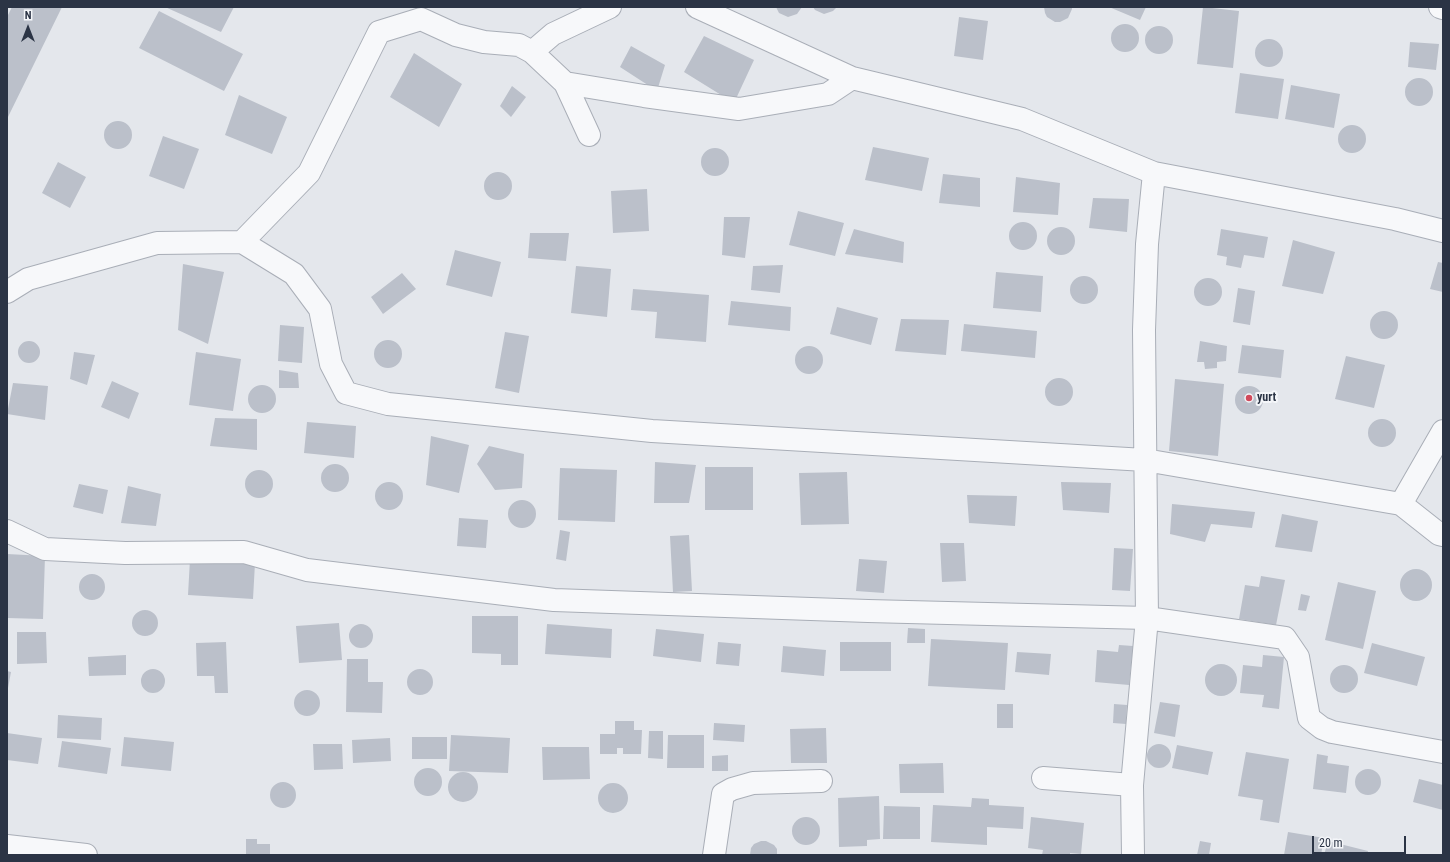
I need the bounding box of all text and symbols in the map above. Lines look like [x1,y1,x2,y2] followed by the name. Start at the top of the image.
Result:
[8,8,48,48] north arrow
[25,9,31,22] text: N
[1257,391,1276,405] place label: yurt
[1244,393,1254,403] marker: yurt
[1314,828,1408,854] scale bar
[1319,836,1343,850] text: 20 m

